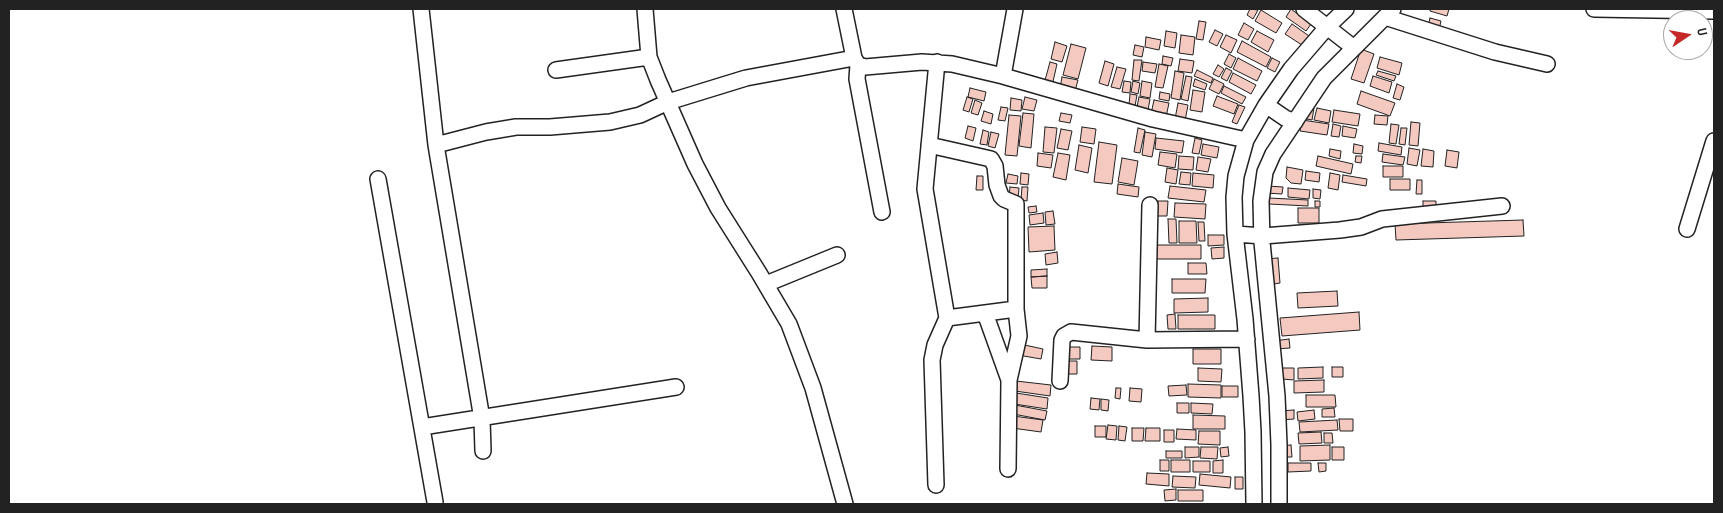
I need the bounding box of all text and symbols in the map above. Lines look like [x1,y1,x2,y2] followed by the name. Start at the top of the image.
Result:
[1663,10,1713,60] north arrow
[1693,27,1711,37] text: U

